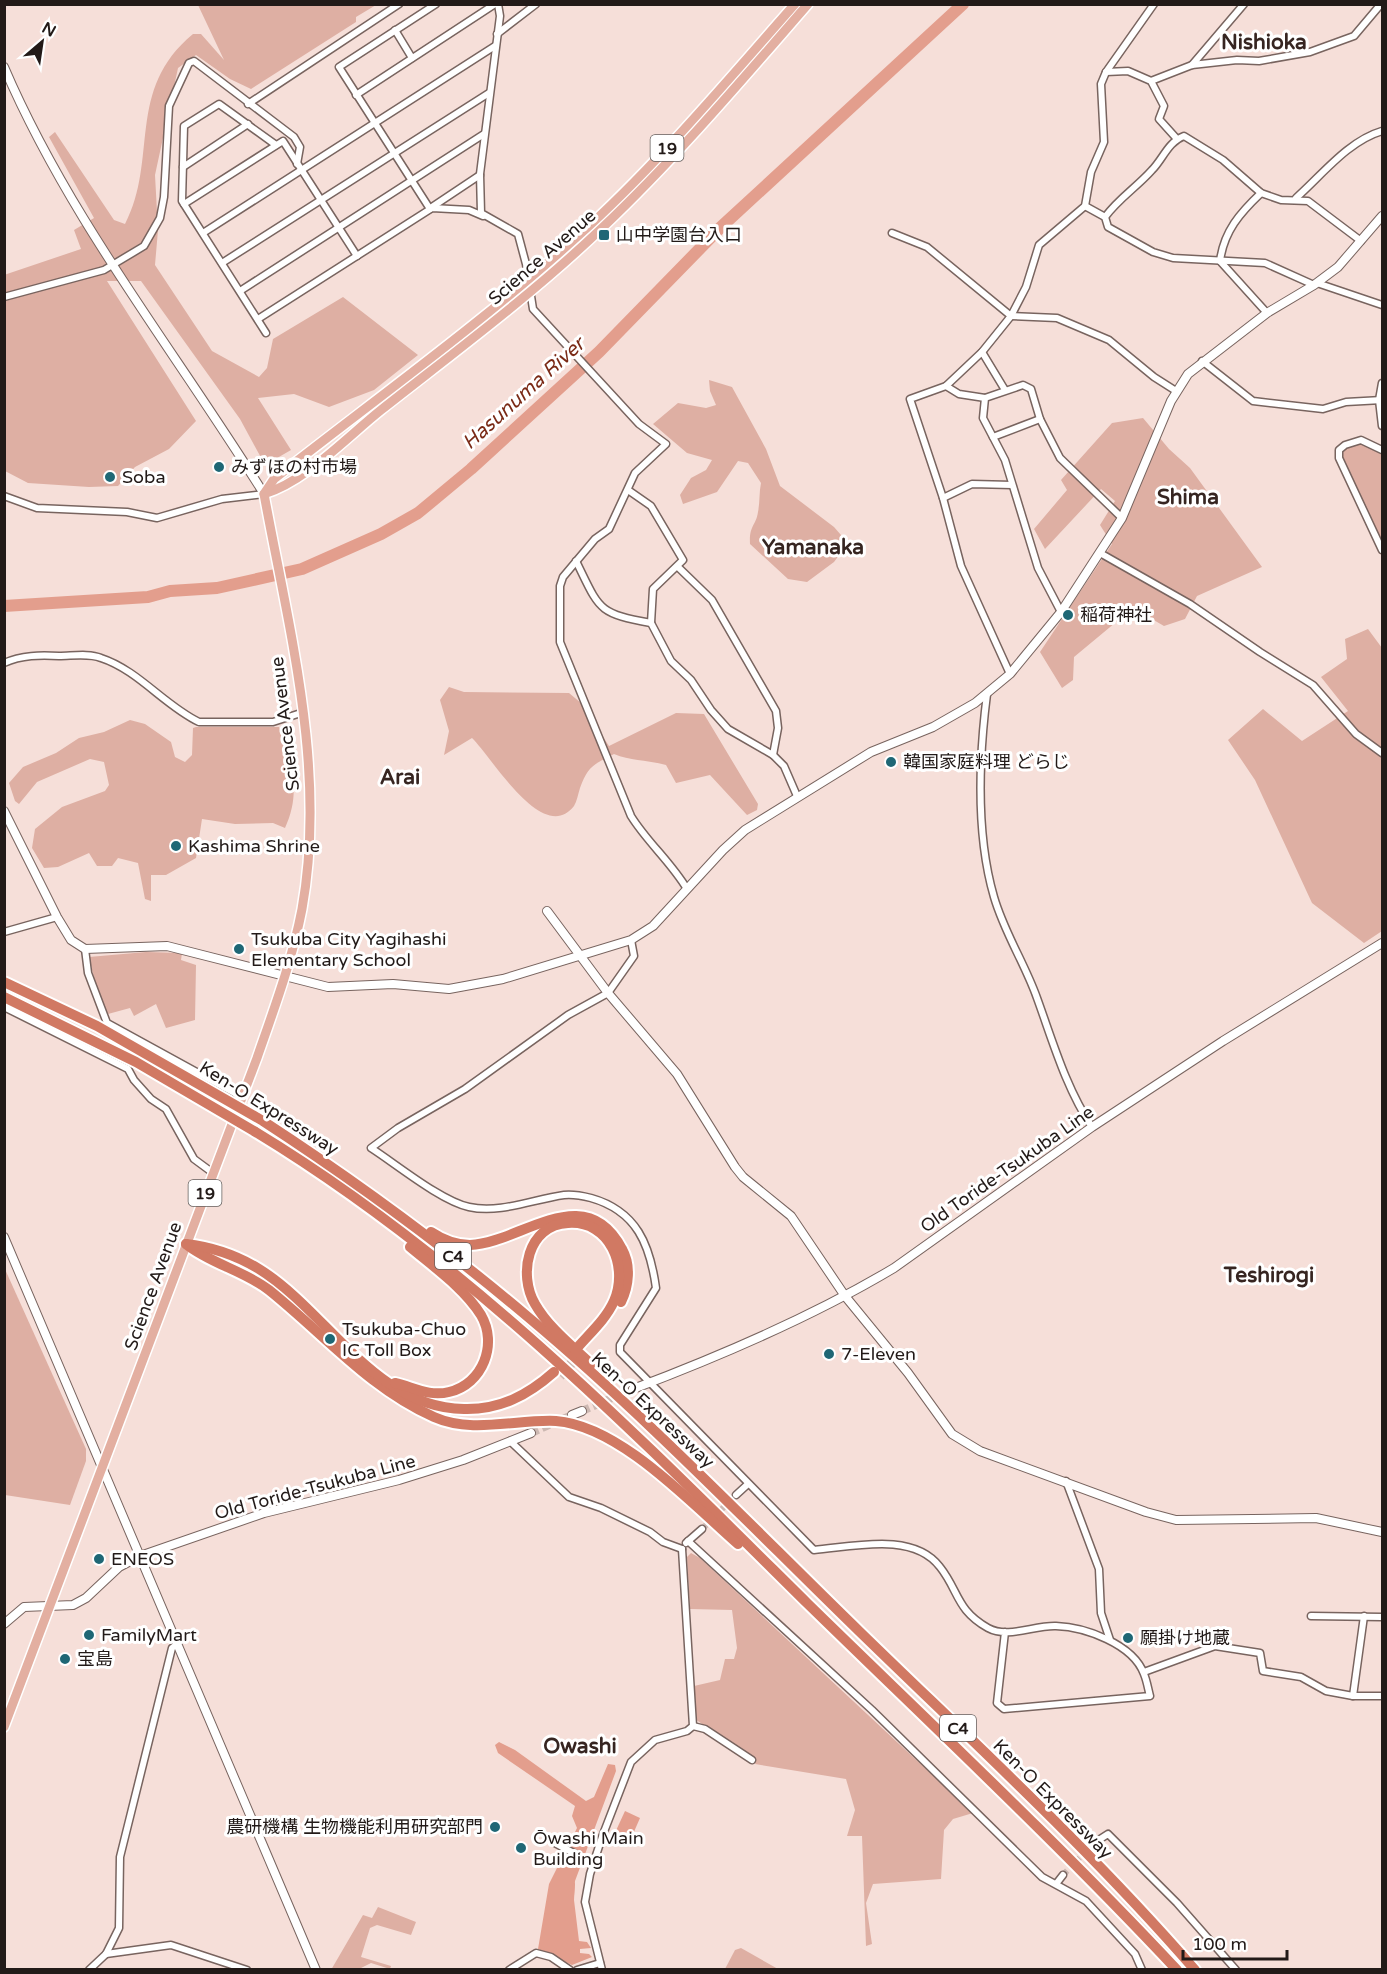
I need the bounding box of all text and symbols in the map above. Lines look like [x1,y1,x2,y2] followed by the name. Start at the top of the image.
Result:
[12,12,72,72] north arrow
[38,18,59,42] text: N
[1221,30,1307,55] district label: Nishioka
[650,135,684,161] road number: 19
[484,204,600,310] street label: Science Avenue
[616,224,742,246] place label: 山中学園台入口
[597,228,611,242] marker: 山中学園台入口
[458,331,591,455] water label: Hasunuma River
[231,456,357,478] place label: みずほの村市場
[212,460,226,474] marker: みずほの村市場
[122,466,166,488] place label: Soba
[103,470,117,484] marker: Soba
[1157,485,1219,510] district label: Shima
[762,535,864,560] district label: Yamanaka
[1080,604,1152,626] place label: 稲荷神社
[1061,608,1075,622] marker: 稲荷神社
[266,656,304,792] street label: Science Avenue
[903,751,1070,773] place label: 韓国家庭料理 どらじ
[884,755,898,769] marker: 韓国家庭料理 どらじ
[380,765,420,790] district label: Arai
[188,835,320,857] place label: Kashima Shrine
[169,839,183,853] marker: Kashima Shrine
[251,928,446,971] place label: Tsukuba City Yagihashi Elementary School
[232,942,246,956] marker: Tsukuba City Yagihashi Elementary School
[195,1056,343,1160] street label: Ken-O Expressway
[916,1101,1098,1237] street label: Old Toride-Tsukuba Line
[188,1180,222,1206] road number: 19
[120,1219,186,1353] street label: Science Avenue
[435,1243,471,1269] road number: C4
[1223,1263,1314,1288] district label: Teshirogi
[342,1318,466,1361] place label: Tsukuba-Chuo IC Toll Box
[323,1332,337,1346] marker: Tsukuba-Chuo IC Toll Box
[841,1343,916,1365] place label: 7-Eleven
[587,1347,719,1473] street label: Ken-O Expressway
[822,1347,836,1361] marker: 7-Eleven
[212,1450,418,1524] street label: Old Toride-Tsukuba Line
[111,1548,174,1570] place label: ENEOS
[92,1552,106,1566] marker: ENEOS
[101,1624,197,1646] place label: FamilyMart
[1140,1627,1230,1649] place label: 願掛け地蔵
[82,1628,96,1642] marker: FamilyMart
[1121,1631,1135,1645] marker: 願掛け地蔵
[77,1648,113,1670] place label: 宝島
[58,1652,72,1666] marker: 宝島
[940,1715,976,1741] road number: C4
[543,1734,617,1759] district label: Owashi
[989,1735,1118,1864] street label: Ken-O Expressway
[226,1816,483,1838] place label: 農研機構 生物機能利用研究部門
[488,1820,502,1834] marker: 農研機構 生物機能利用研究部門
[533,1827,644,1870] place label: Ōwashi Main Building
[514,1841,528,1855] marker: Ōwashi Main Building
[1183,1923,1286,1961] scale bar
[1192,1933,1247,1955] text: 100 m

